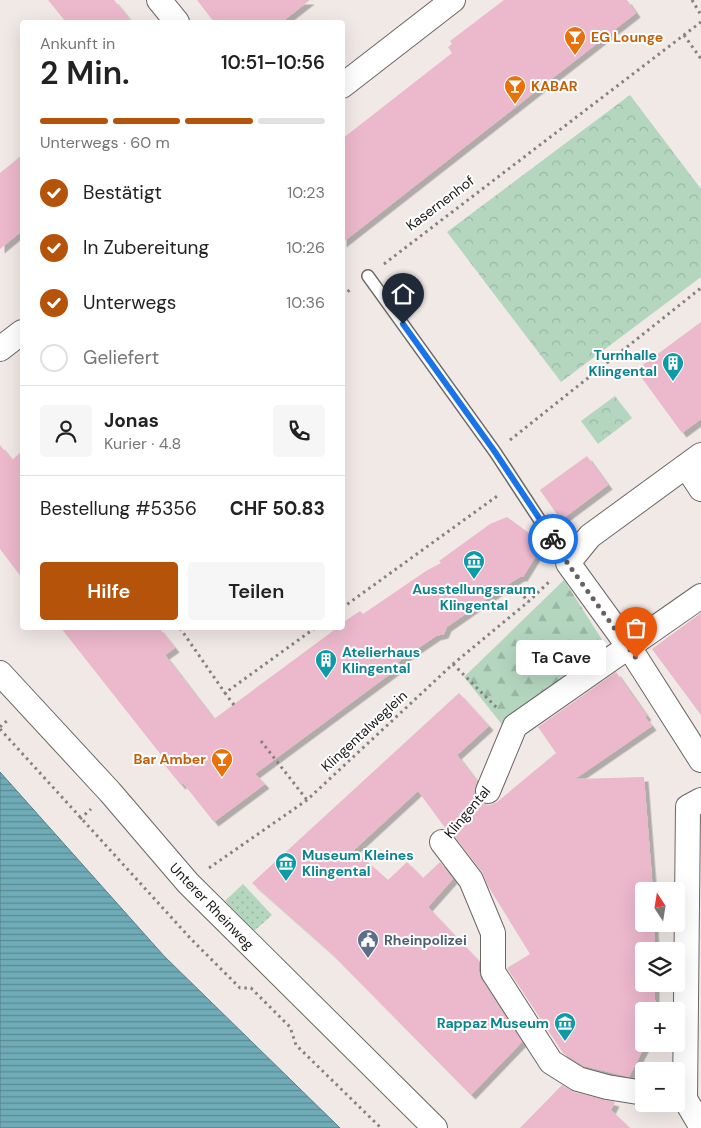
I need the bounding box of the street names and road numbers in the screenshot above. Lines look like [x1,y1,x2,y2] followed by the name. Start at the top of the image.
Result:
[402,171,478,234] street label: Kasernenhof
[317,687,411,775] street label: Klingentalweglein
[440,782,494,842] street label: Klingental
[166,859,258,953] street label: Unterer Rheinweg

